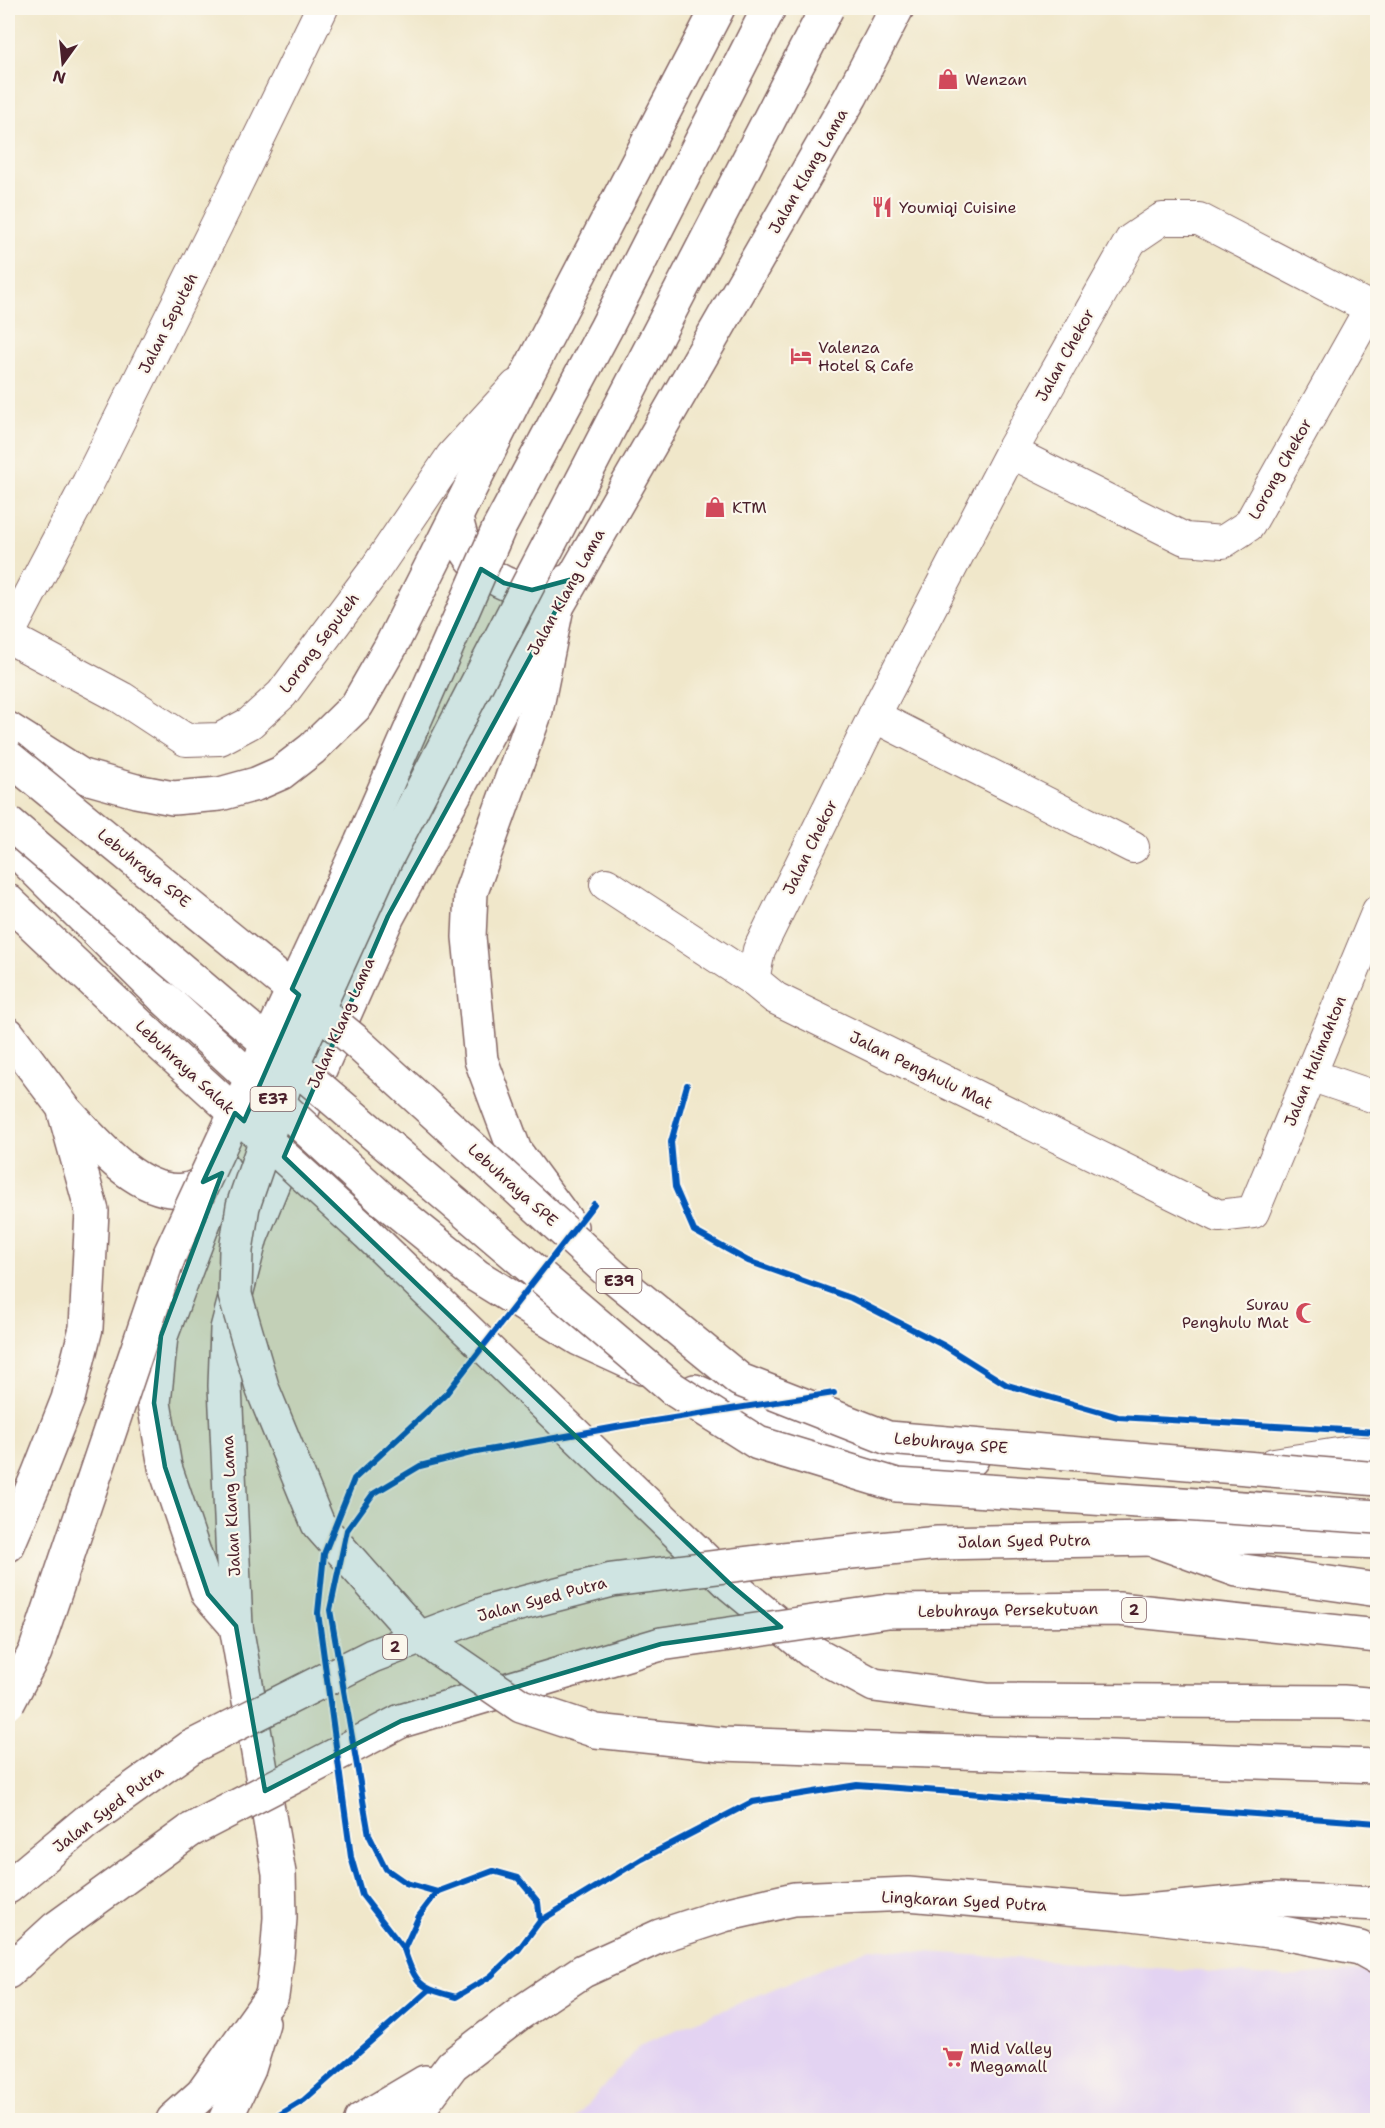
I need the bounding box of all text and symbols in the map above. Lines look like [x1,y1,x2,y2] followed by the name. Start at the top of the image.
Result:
[33,33,93,93] north arrow
[50,65,68,89] text: N
[936,67,960,91] shop icon: Wenzan
[965,69,1027,90] place label: Wenzan
[764,105,852,237] street label: Jalan Klang Lama
[870,195,894,219] restaurant icon: Youmiqi Cuisine
[899,197,1017,218] place label: Youmiqi Cuisine
[134,269,202,377] street label: Jalan Seputeh
[1031,305,1099,405] street label: Jalan Chekor
[818,337,914,376] place label: Valenza Hotel & Cafe
[789,344,813,368] hotel icon: Valenza Hotel & Cafe
[1243,414,1317,524] street label: Lorong Chekor
[703,495,727,519] shop icon: KTM
[732,497,767,518] place label: KTM
[523,525,609,659] street label: Jalan Klang Lama
[274,589,364,697] street label: Lorong Seputeh
[778,796,842,898] street label: Jalan Chekor
[93,824,195,912] street label: Lebuhraya SPE
[303,954,379,1092] street label: Jalan Klang Lama
[1279,992,1351,1129] street label: Jalan Halimahton
[131,1015,239,1119] street label: Lebuhraya Salak
[846,1026,996,1114] street label: Jalan Penghulu Mat
[250,1087,296,1111] road number: E37
[464,1139,562,1231] street label: Lebuhraya SPE
[596,1269,642,1293] road number: E39
[1182,1294,1289,1333] place label: Surau Penghulu Mat
[1294,1301,1318,1325] mosque icon: Surau Penghulu Mat
[893,1428,1009,1458] street label: Lebuhraya SPE
[217,1435,245,1577] street label: Jalan Klang Lama
[957,1529,1091,1553] street label: Jalan Syed Putra
[475,1572,609,1626] street label: Jalan Syed Putra
[918,1598,1099,1622] street label: Lebuhraya Persekutuan
[1122,1598,1146,1622] road number: 2
[383,1635,407,1659] road number: 2
[49,1761,167,1857] street label: Jalan Syed Putra
[881,1886,1047,1916] street label: Lingkaran Syed Putra
[970,2038,1052,2077] place label: Mid Valley Megamall
[941,2045,965,2069] supermarket icon: Mid Valley Megamall

